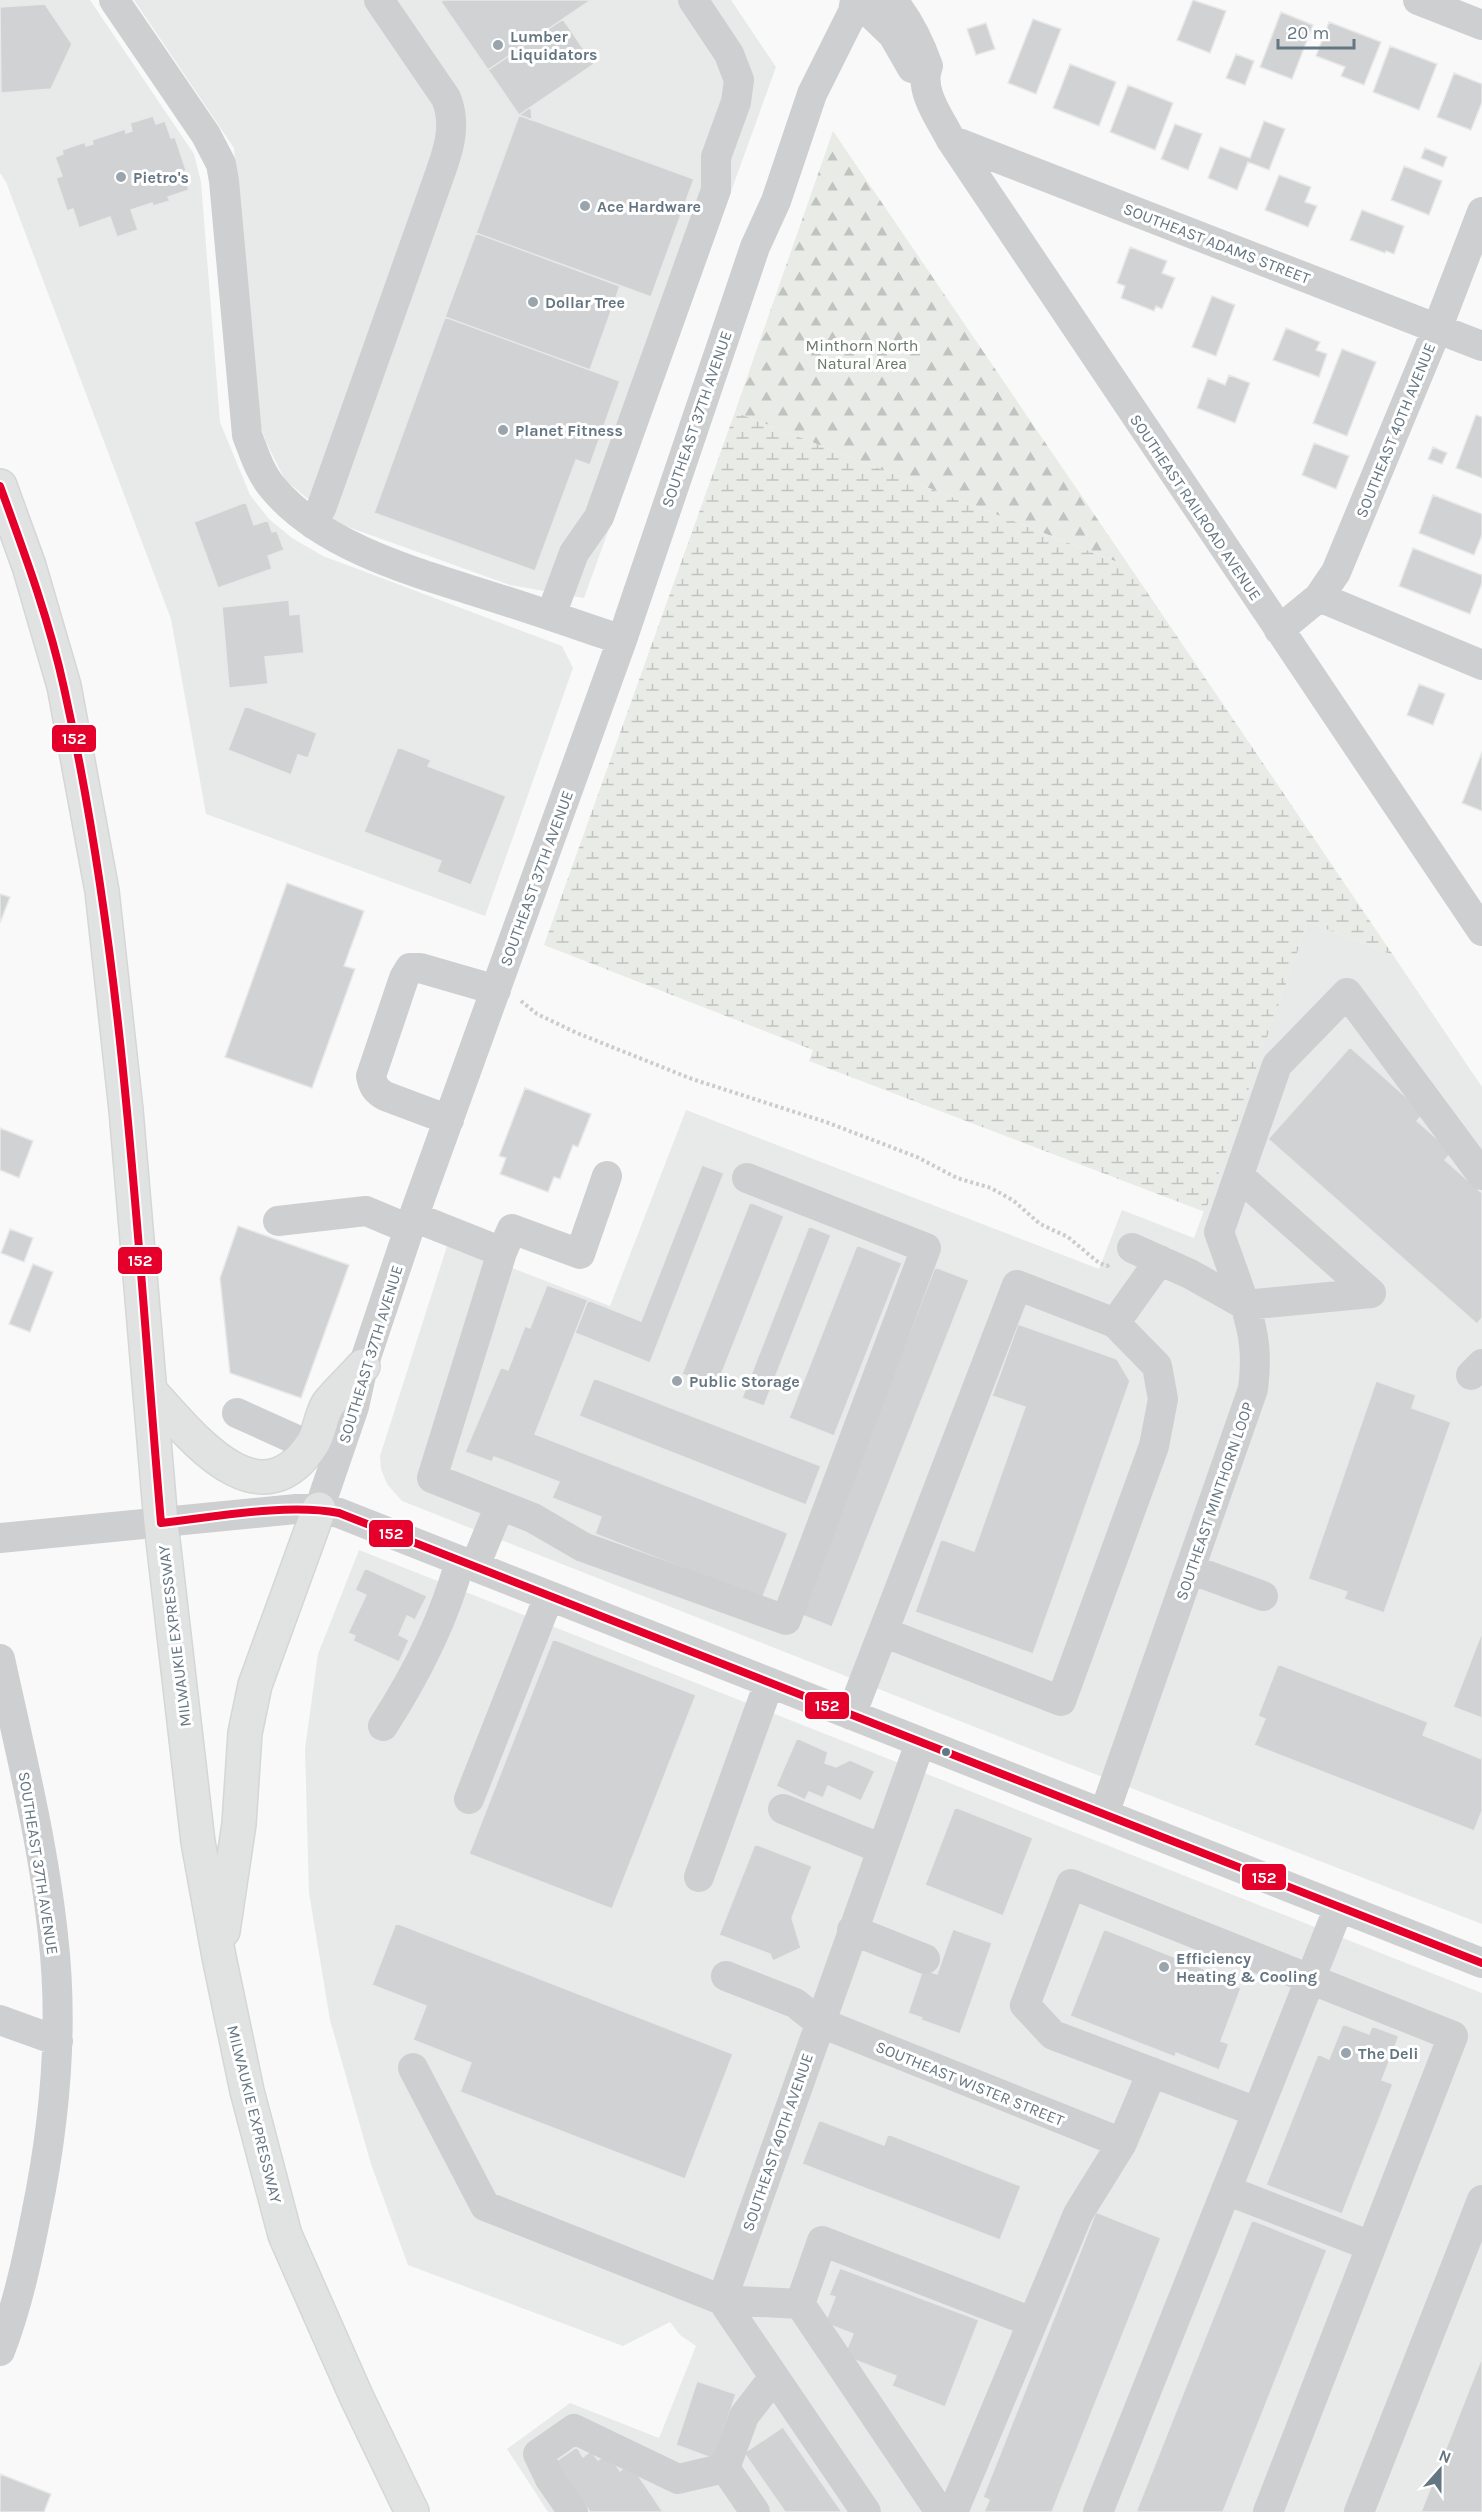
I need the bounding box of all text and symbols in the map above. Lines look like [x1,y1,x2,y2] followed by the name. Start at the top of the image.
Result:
[1278,12,1354,50] scale bar
[1287,22,1329,44] text: 20 m
[510,27,597,64] place label: Lumber Liquidators
[491,38,505,52] marker: Lumber Liquidators
[133,168,189,187] place label: Pietro's
[114,170,128,184] marker: Pietro's
[597,197,701,216] place label: Ace Hardware
[578,199,592,213] marker: Ace Hardware
[1121,199,1313,288] street label: SOUTHEAST ADAMS STREET
[545,293,625,312] place label: Dollar Tree
[526,295,540,309] marker: Dollar Tree
[657,328,736,510] street label: SOUTHEAST 37TH AVENUE
[806,336,918,373] park label: Minthorn North Natural Area
[1352,340,1439,520] street label: SOUTHEAST 40TH AVENUE
[1126,411,1265,604] street label: SOUTHEAST RAILROAD AVENUE
[515,421,623,440] place label: Planet Fitness
[496,423,510,437] marker: Planet Fitness
[51,724,97,753] line badge: 152
[62,729,86,748] text: 152
[496,788,577,969] street label: SOUTHEAST 37TH AVENUE
[117,1246,163,1275] line badge: 152
[128,1251,152,1270] text: 152
[334,1263,407,1446] street label: SOUTHEAST 37TH AVENUE
[689,1372,800,1391] place label: Public Storage
[670,1374,684,1388] marker: Public Storage
[1172,1399,1257,1603] street label: SOUTHEAST MINTHORN LOOP
[368,1519,414,1548] line badge: 152
[379,1524,403,1543] text: 152
[154,1544,195,1728] street label: MILWAUKIE EXPRESSWAY
[804,1691,850,1720] line badge: 152
[815,1696,839,1715] text: 152
[940,1746,952,1758] unlabelled marker
[15,1770,62,1956] street label: SOUTHEAST 37TH AVENUE
[1241,1863,1287,1891] line badge: 152
[1252,1868,1276,1887] text: 152
[1176,1949,1317,1986] place label: Efficiency Heating & Cooling
[1157,1960,1171,1974] marker: Efficiency Heating & Cooling
[223,2023,286,2205] street label: MILWAUKIE EXPRESSWAY
[873,2037,1067,2130] street label: SOUTHEAST WISTER STREET
[1358,2044,1419,2063] place label: The Deli
[1339,2046,1353,2060] marker: The Deli
[738,2051,817,2234] street label: SOUTHEAST 40TH AVENUE
[1410,2440,1470,2500] north arrow
[1436,2446,1454,2467] text: N

